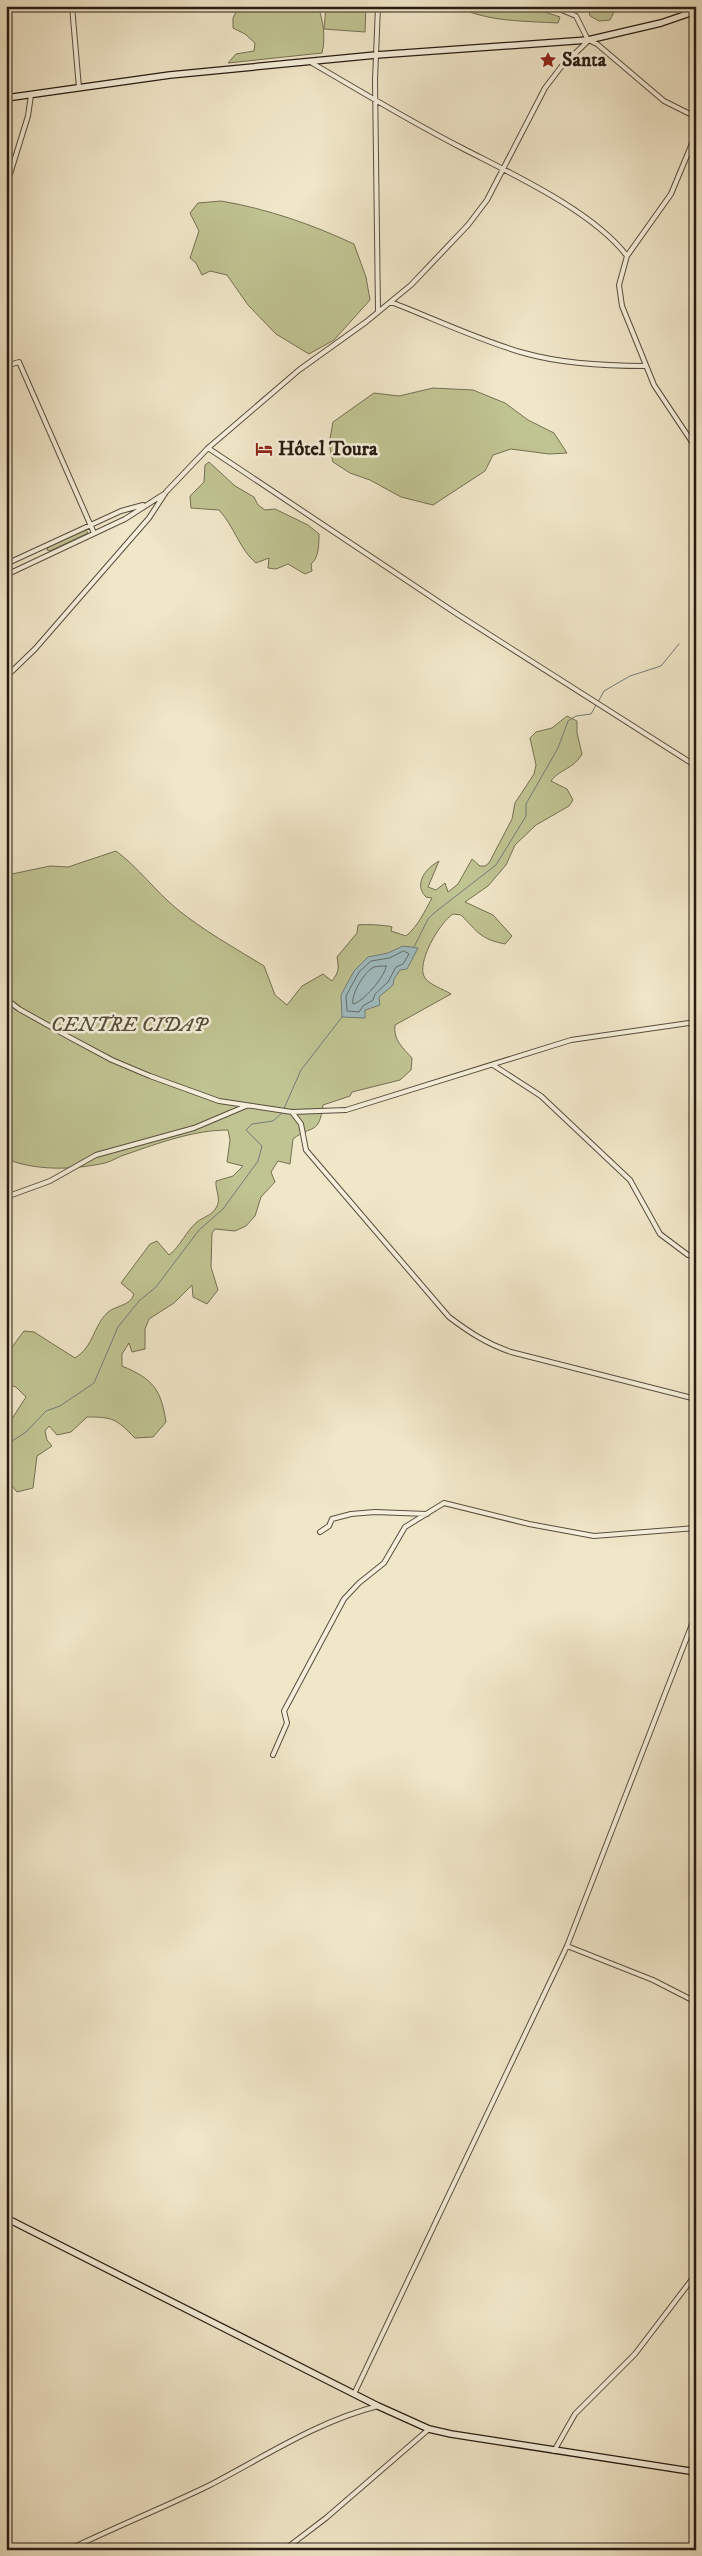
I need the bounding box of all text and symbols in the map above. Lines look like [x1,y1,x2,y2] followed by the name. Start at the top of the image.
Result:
[562,48,607,73] place label: Santa
[538,50,558,70] place icon: Santa
[278,437,378,462] place label: Hôtel Toura
[254,439,274,459] hotel icon: Hôtel Toura
[51,1013,209,1038] park label: CENTRE CIDAP

